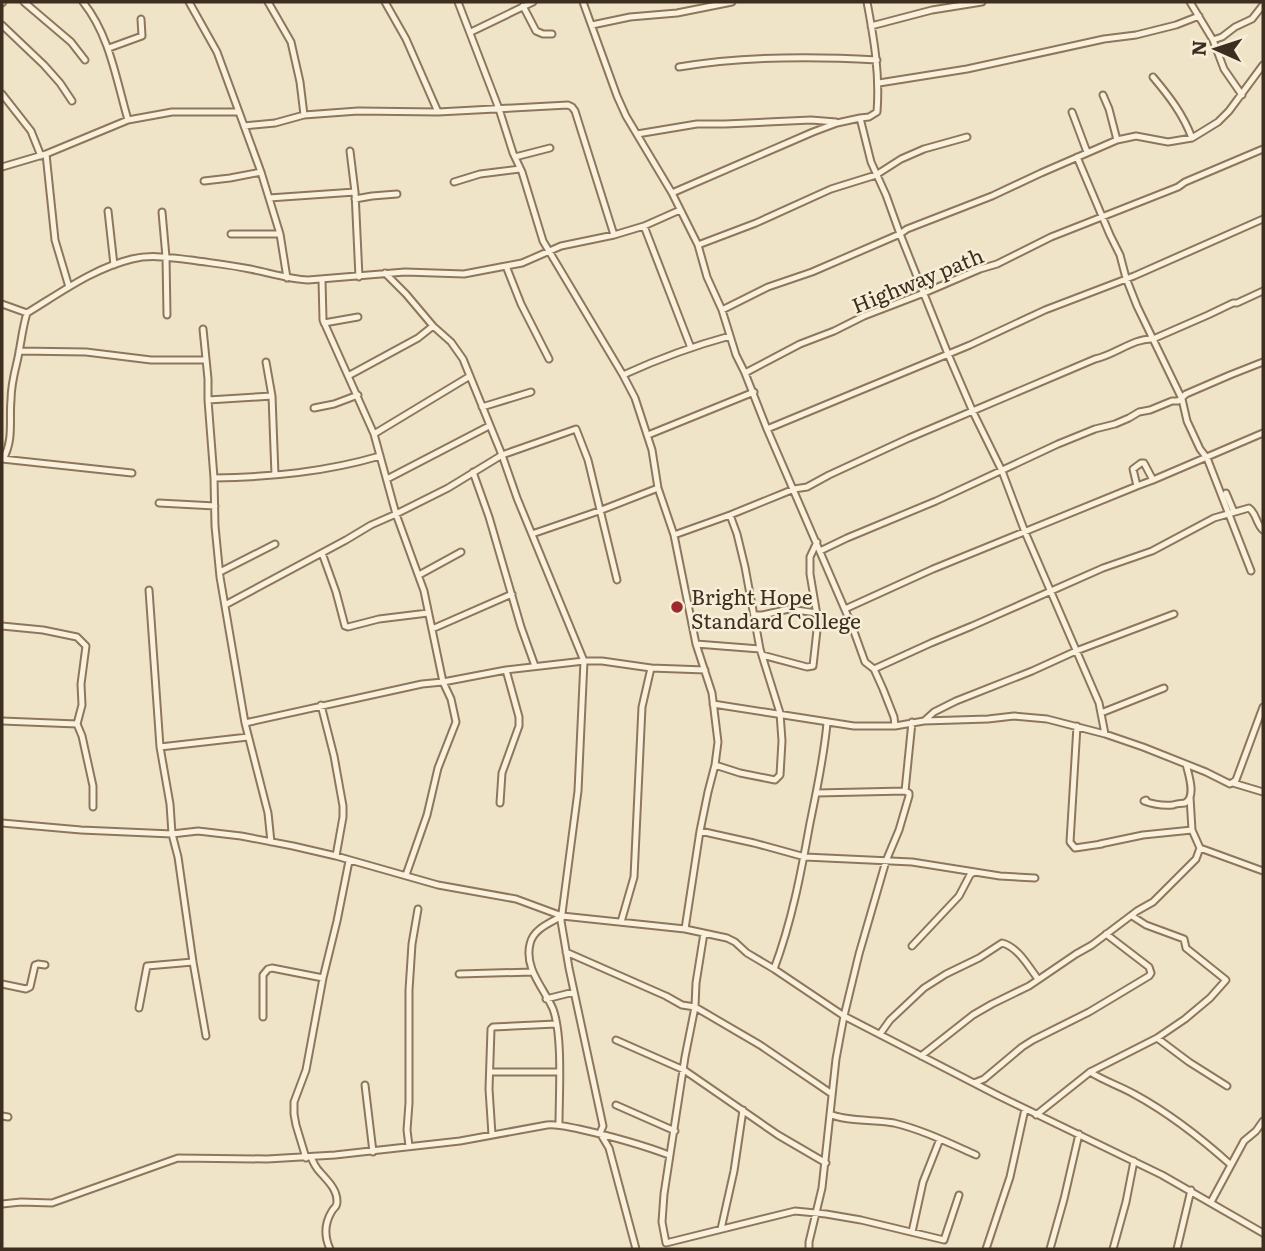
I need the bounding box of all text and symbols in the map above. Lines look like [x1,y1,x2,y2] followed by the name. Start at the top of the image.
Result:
[1181,14,1251,84] north arrow
[1184,39,1212,57] text: N
[846,238,988,320] street label: Highway path
[691,580,861,635] place label: Bright Hope Standard College
[669,599,685,615] marker: Bright Hope Standard College

